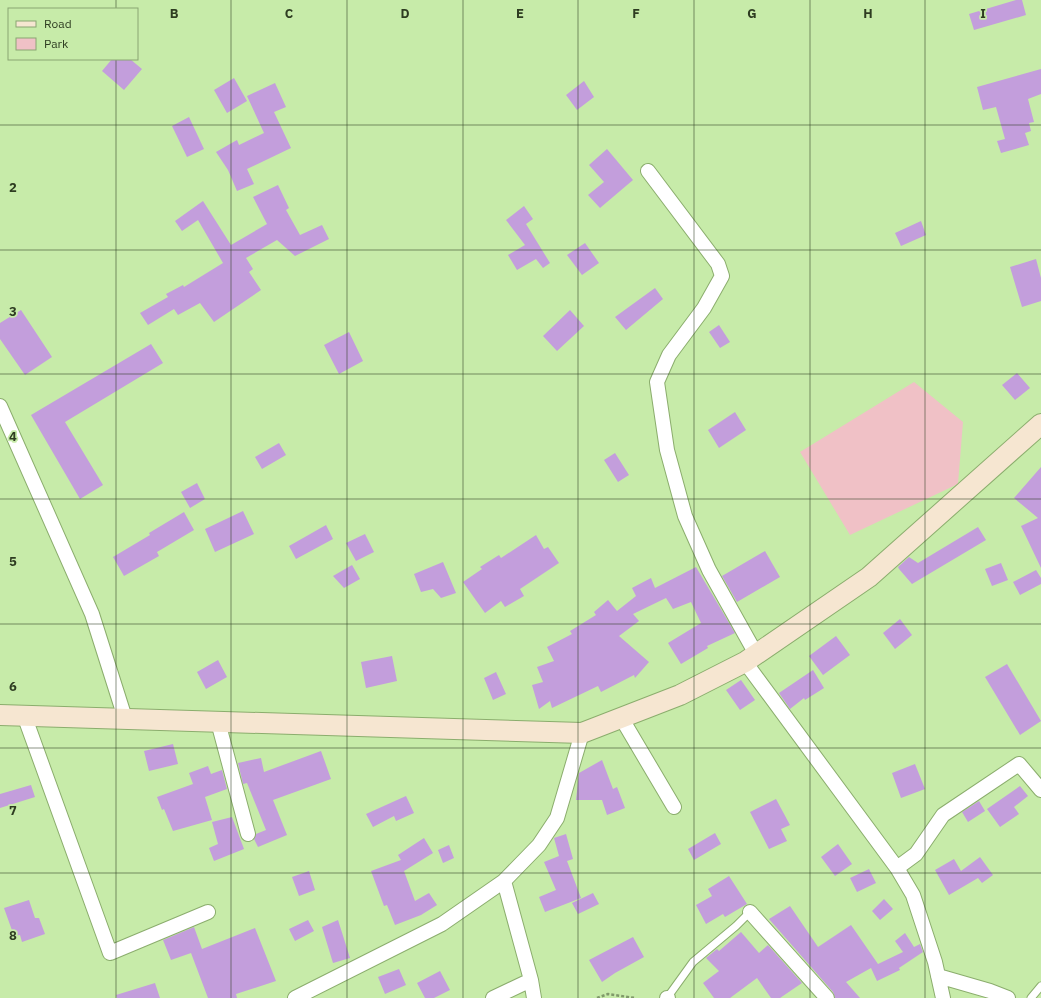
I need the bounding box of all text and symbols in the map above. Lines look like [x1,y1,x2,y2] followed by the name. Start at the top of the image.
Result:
[170,5,179,22] text: B
[285,5,294,22] text: C
[400,5,410,22] text: D
[516,5,524,22] text: E
[632,5,640,22] text: F
[747,5,757,22] text: G
[863,5,873,22] text: H
[980,5,986,22] text: I
[8,8,138,60] legend
[44,16,72,31] text: Road
[44,36,69,51] text: Park
[9,179,17,196] text: 2
[9,303,17,320] text: 3
[9,428,17,445] text: 4
[9,553,17,570] text: 5
[9,678,17,695] text: 6
[9,802,17,819] text: 7
[9,927,17,944] text: 8

